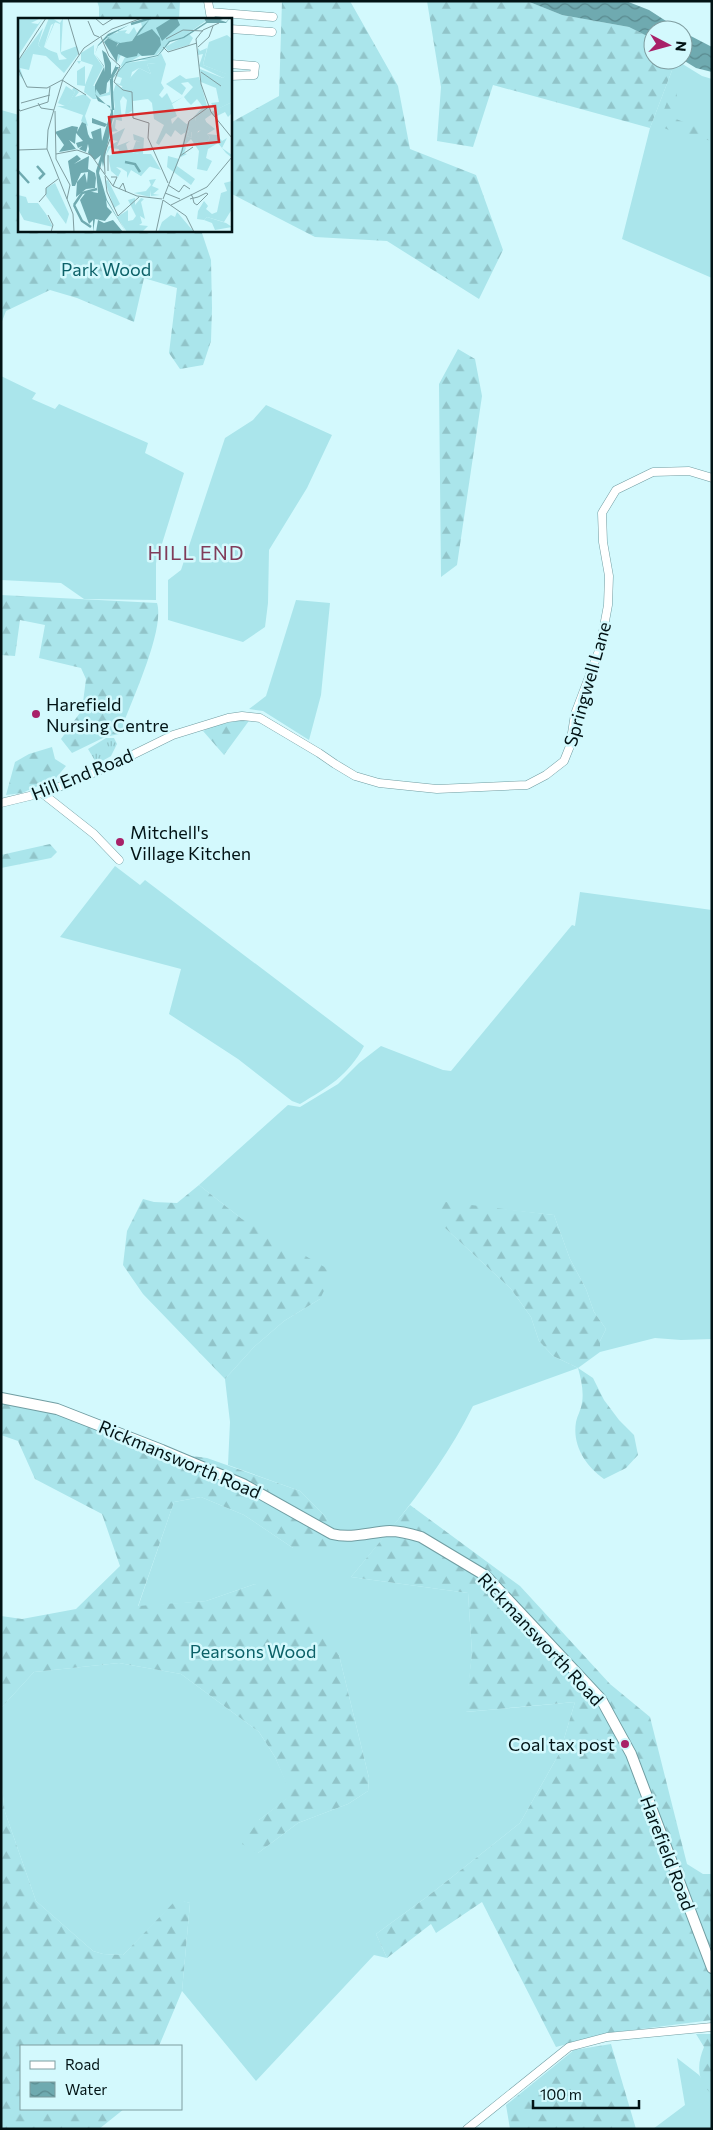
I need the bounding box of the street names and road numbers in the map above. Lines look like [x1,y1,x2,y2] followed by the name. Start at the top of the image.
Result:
[559,619,615,749] street label: Springwell Lane
[28,744,136,804] street label: Hill End Road
[96,1415,264,1503] street label: Rickmansworth Road
[474,1568,608,1710] street label: Rickmansworth Road
[636,1793,700,1913] street label: Harefield Road

